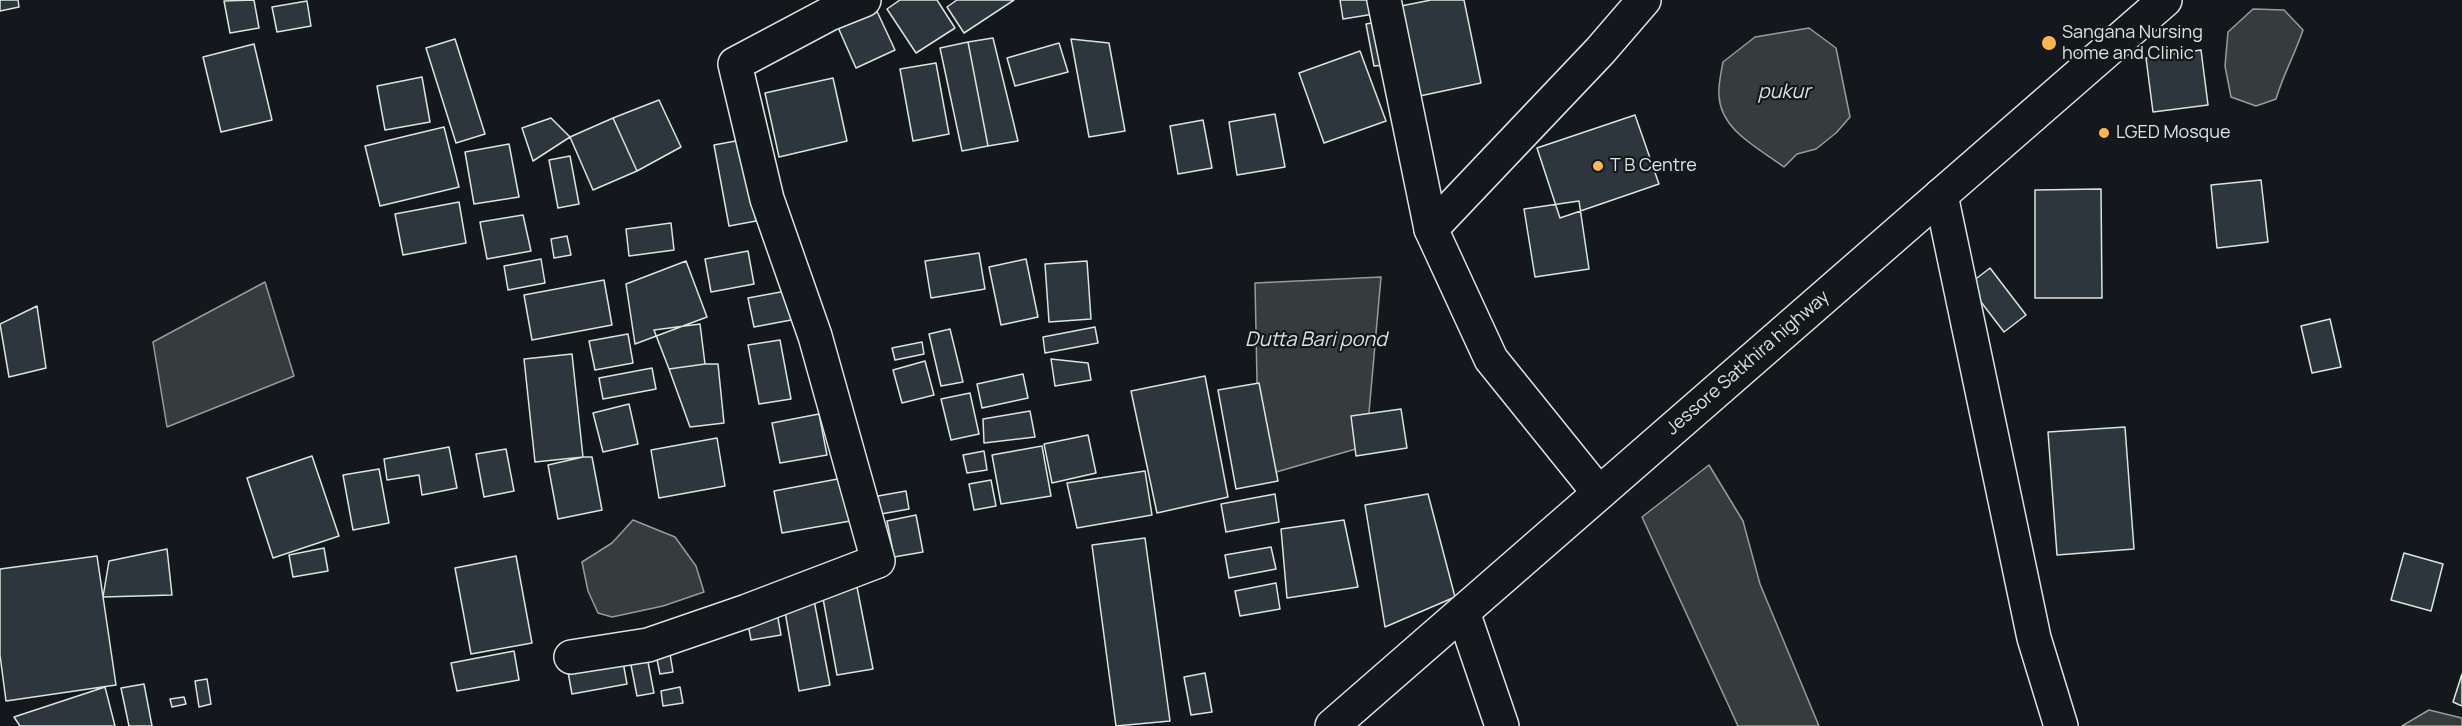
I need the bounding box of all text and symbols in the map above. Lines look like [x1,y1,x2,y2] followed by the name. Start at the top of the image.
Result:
[2062,22,2203,64] place label: Sangana Nursing home and Clinic
[2040,34,2058,52] marker: Sangana Nursing home and Clinic
[1758,80,1810,104] water label: pukur
[2116,122,2230,144] place label: LGED Mosque
[2097,126,2111,140] marker: LGED Mosque
[1610,155,1697,177] place label: T B Centre
[1591,159,1605,173] marker: T B Centre
[1662,286,1834,440] street label: Jessore Satkhira highway
[1245,328,1387,352] water label: Dutta Bari pond

